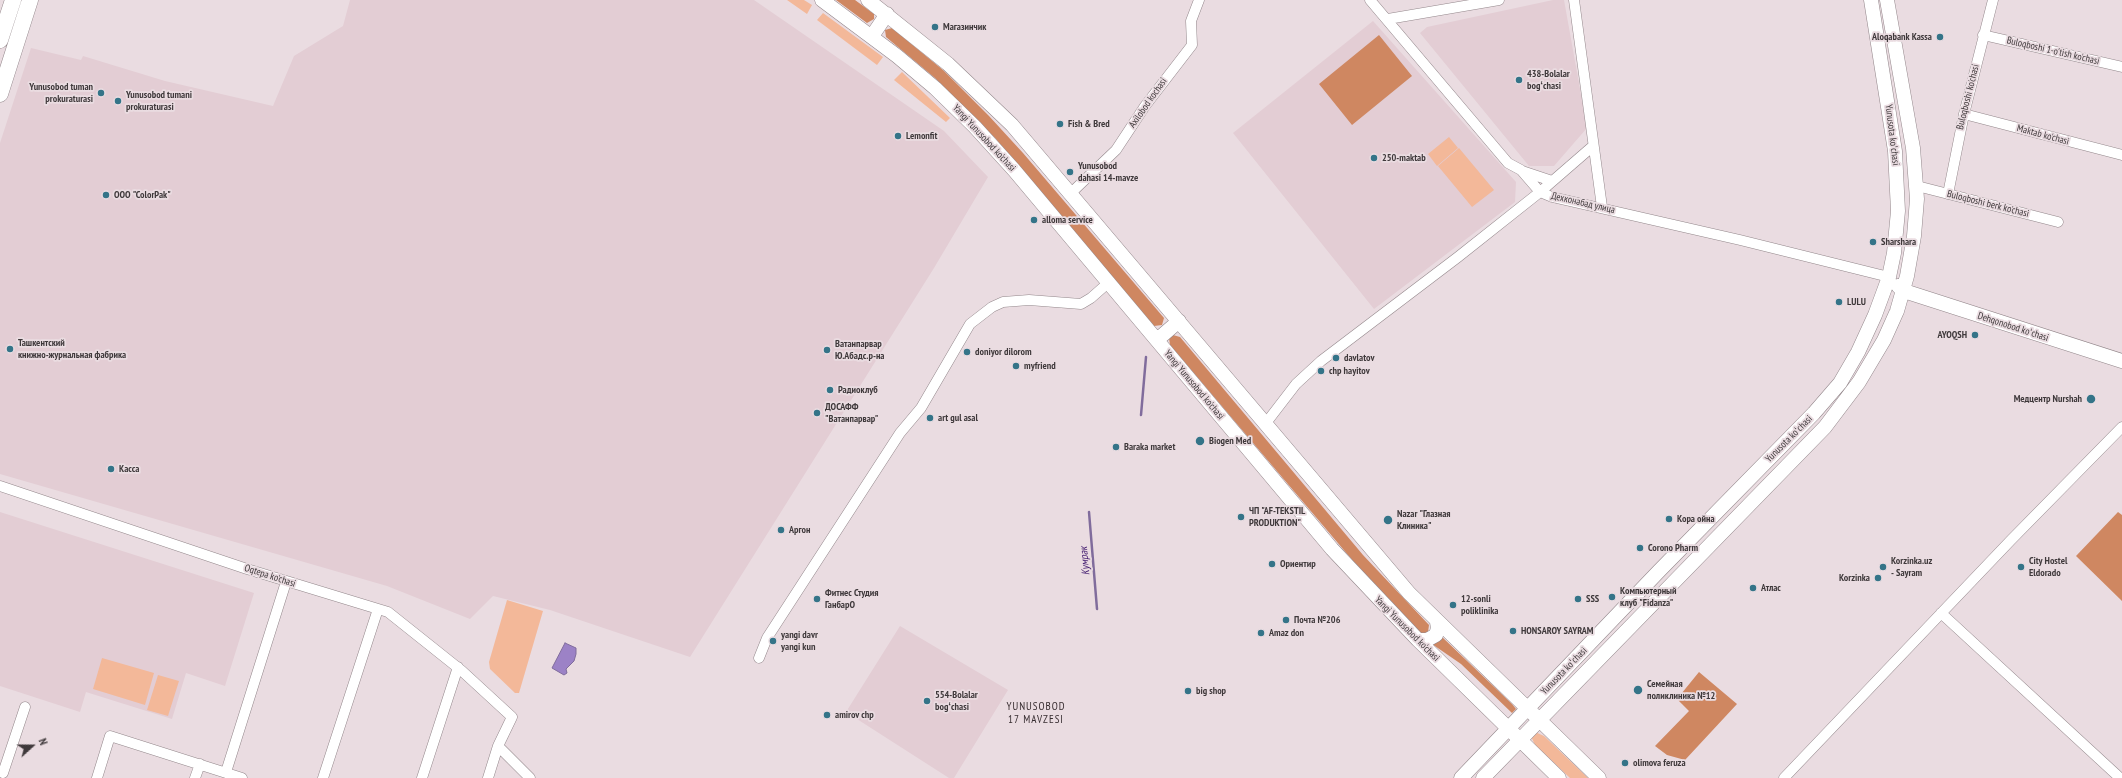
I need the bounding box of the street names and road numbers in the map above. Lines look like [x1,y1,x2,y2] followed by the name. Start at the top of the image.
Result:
[2005,34,2101,68] street label: Buloqboshi 1-o'tish ko'chasi
[1954,63,1982,131] street label: Buloqboshi ko'chasi
[1126,76,1170,130] street label: Axilobod kochasi
[950,102,1018,174] street label: Yangi Yunusobod ko'chasi
[1882,104,1902,166] street label: Yunusota koʻchasi
[2016,122,2070,148] street label: Maktab ko'chasi
[1946,188,2030,220] street label: Buloqboshi berk ko'chasi
[1550,190,1616,216] street label: Дехконабад улица
[1976,310,2050,344] street label: Dehqonobod koʻchasi
[1161,348,1227,422] street label: Yangi Yunusobod ko'chasi
[1763,413,1815,465] street label: Yunusota koʻchasi
[243,562,297,590] street label: Oqtepa ko'chasi
[1372,594,1442,664] street label: Yangi Yunusobod ko'chasi
[1538,645,1590,697] street label: Yunusota koʻchasi

